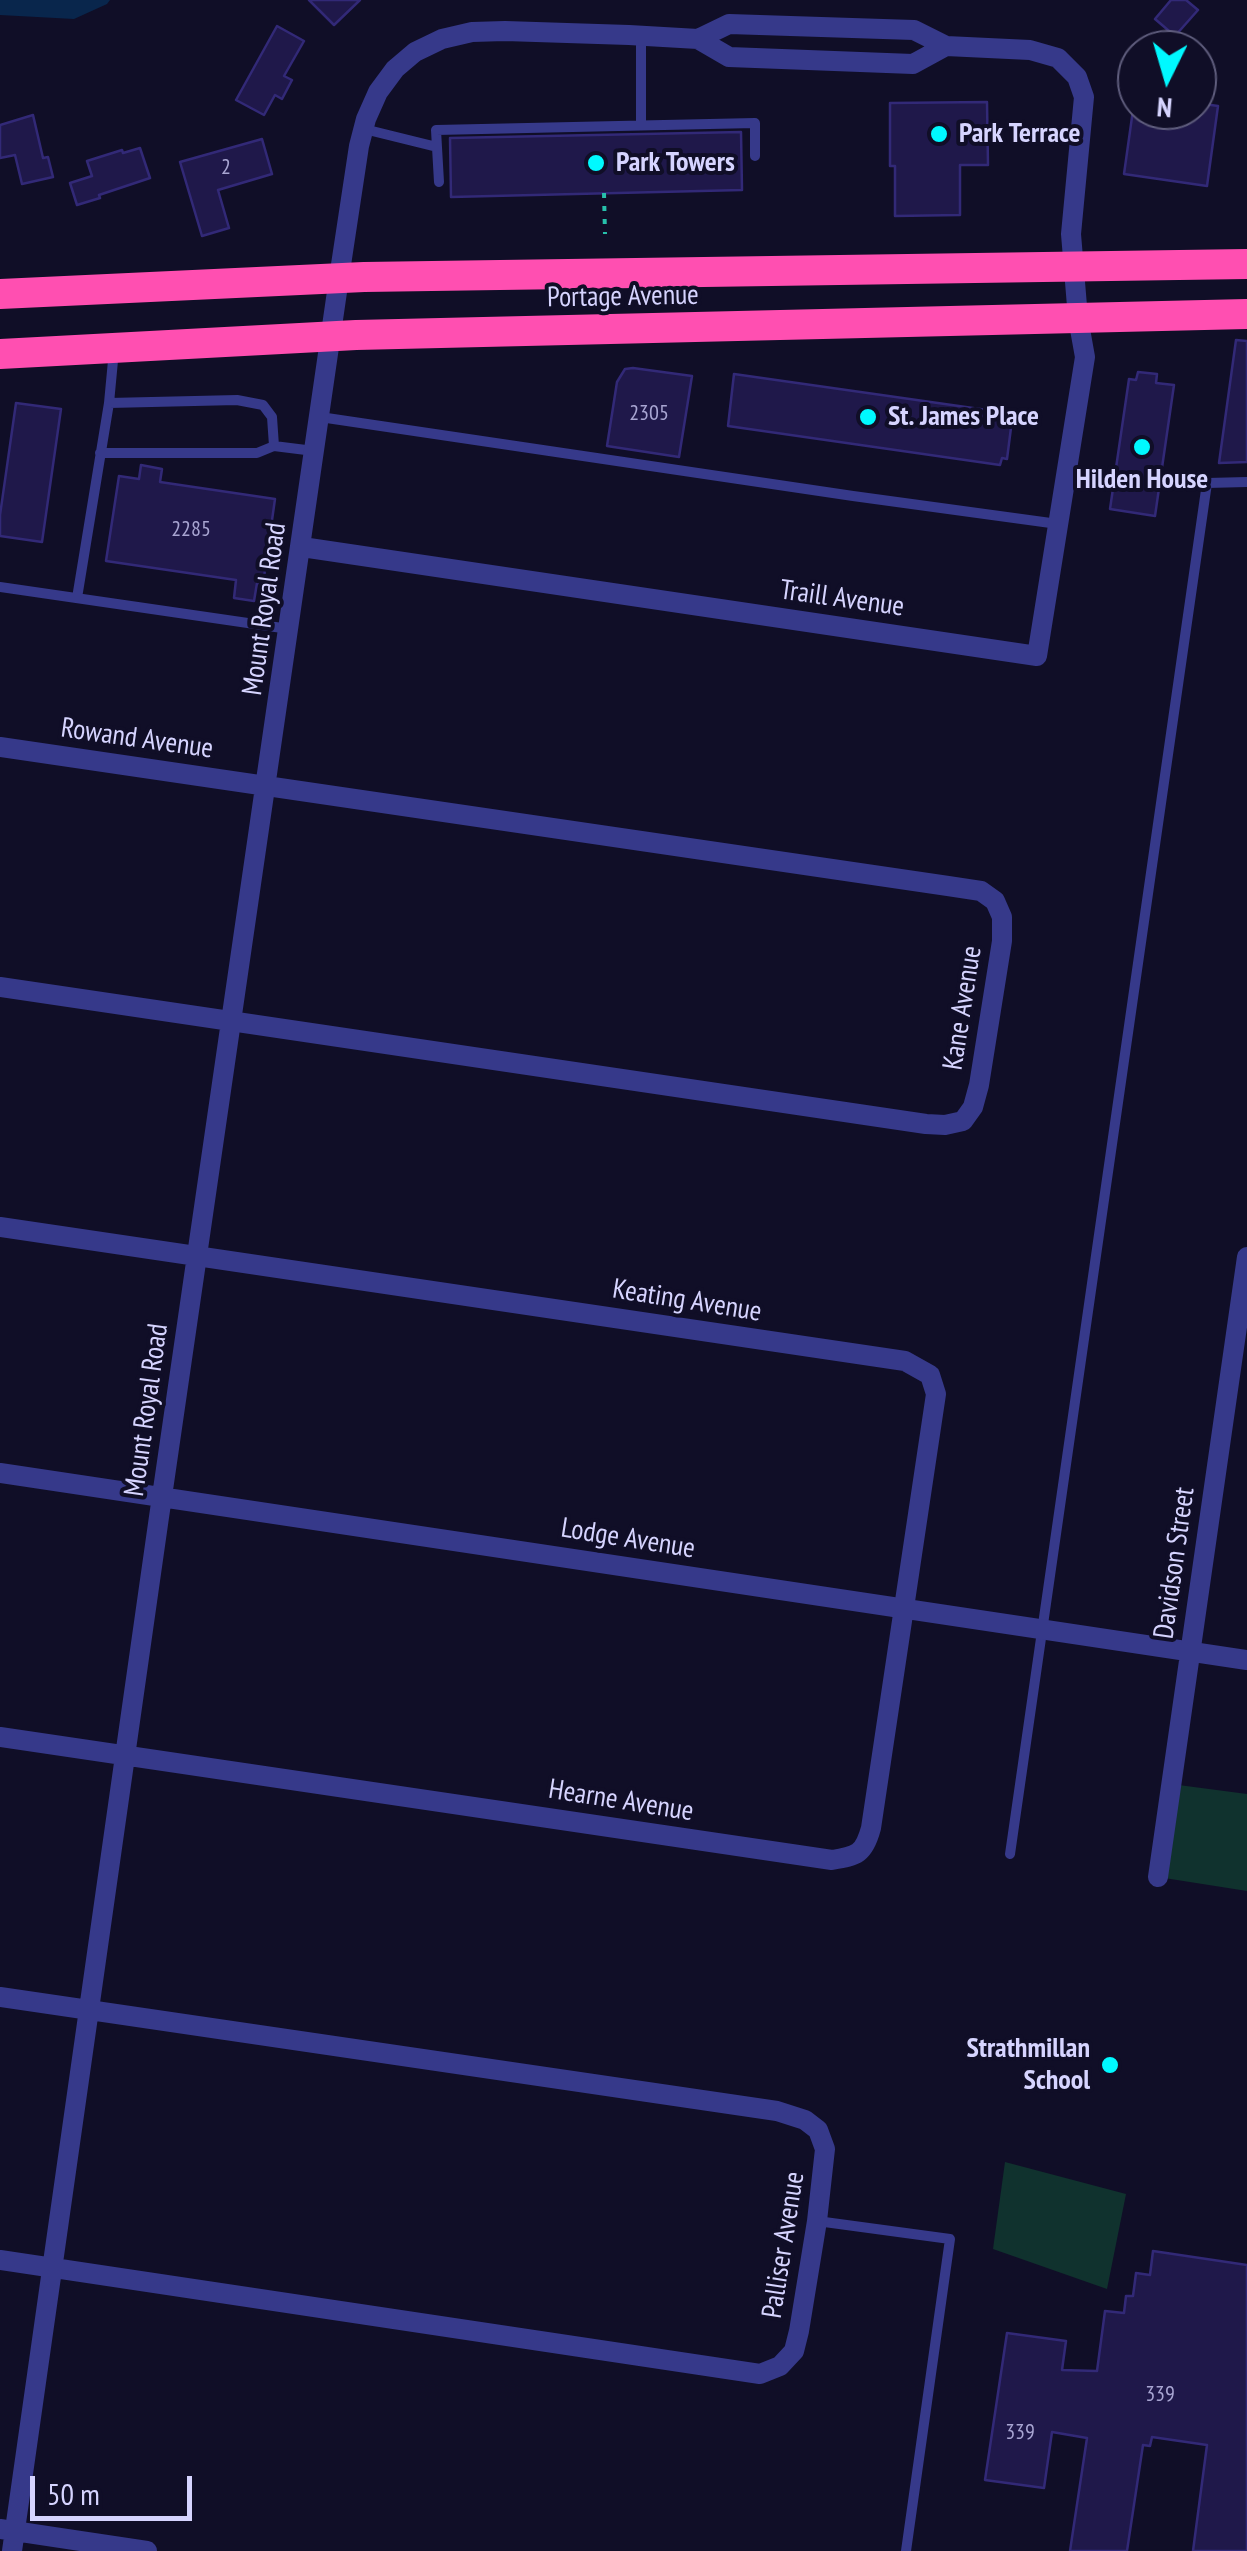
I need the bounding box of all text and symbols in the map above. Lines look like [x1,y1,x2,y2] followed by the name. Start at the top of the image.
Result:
[1117,30,1217,130] north arrow
[1155,89,1174,127] text: N
[959,117,1080,151] place label: Park Terrace
[928,123,950,145] marker: Park Terrace
[616,146,735,180] place label: Park Towers
[585,152,607,174] marker: Park Towers
[221,155,231,181] house number: 2
[547,279,699,315] street label: Portage Avenue
[888,400,1039,434] place label: St. James Place
[629,401,669,427] house number: 2305
[857,406,879,428] marker: St. James Place
[1131,436,1153,458] marker: Hilden House
[1076,463,1208,497] place label: Hilden House
[171,517,211,543] house number: 2285
[236,520,294,698] street label: Mount Royal Road
[778,574,906,624] street label: Traill Avenue
[59,712,215,766] street label: Rowand Avenue
[937,944,989,1072] street label: Kane Avenue
[610,1273,764,1329] street label: Keating Avenue
[118,1321,176,1499] street label: Mount Royal Road
[1148,1485,1202,1641] street label: Davidson Street
[559,1512,697,1566] street label: Lodge Avenue
[546,1773,696,1829] street label: Hearne Avenue
[966,2032,1090,2098] place label: Strathmillan School
[1099,2054,1121,2076] marker: Strathmillan School
[756,2169,812,2321] street label: Palliser Avenue
[1145,2382,1175,2408] house number: 339
[1005,2420,1035,2446] house number: 339
[35,2456,198,2518] scale bar
[47,2474,100,2513] text: 50 m

